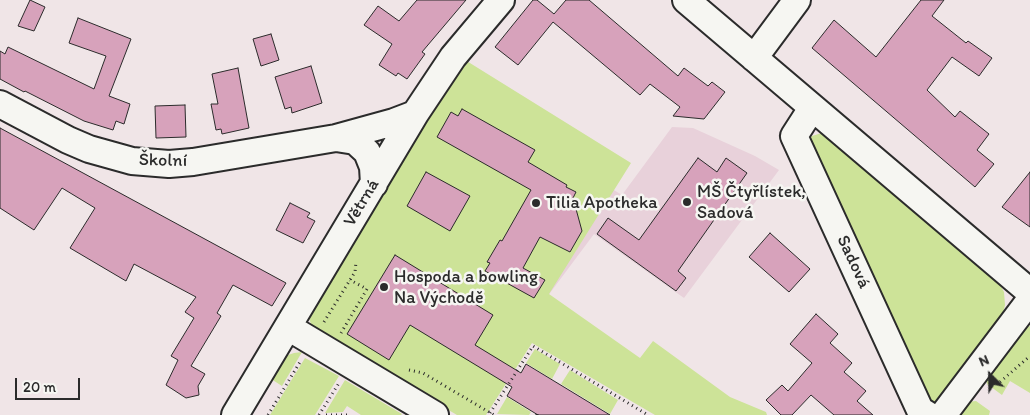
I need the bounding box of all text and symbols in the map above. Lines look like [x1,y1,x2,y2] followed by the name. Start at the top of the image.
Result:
[139,150,187,172] street label: Školní
[339,175,385,231] street label: Větrná
[697,181,806,223] place label: MŠ Čtyřlístek, Sadová
[546,192,658,214] place label: Tilia Apotheka
[681,196,693,208] marker: MŠ Čtyřlístek, Sadová
[530,197,542,209] marker: Tilia Apotheka
[831,232,875,292] street label: Sadová
[394,266,538,308] place label: Hospoda a bowling Na Východě
[378,281,390,293] marker: Hospoda a bowling Na Východě
[965,350,1015,400] north arrow
[976,351,992,370] text: N
[18,368,82,400] scale bar
[23,378,56,396] text: 20 m

